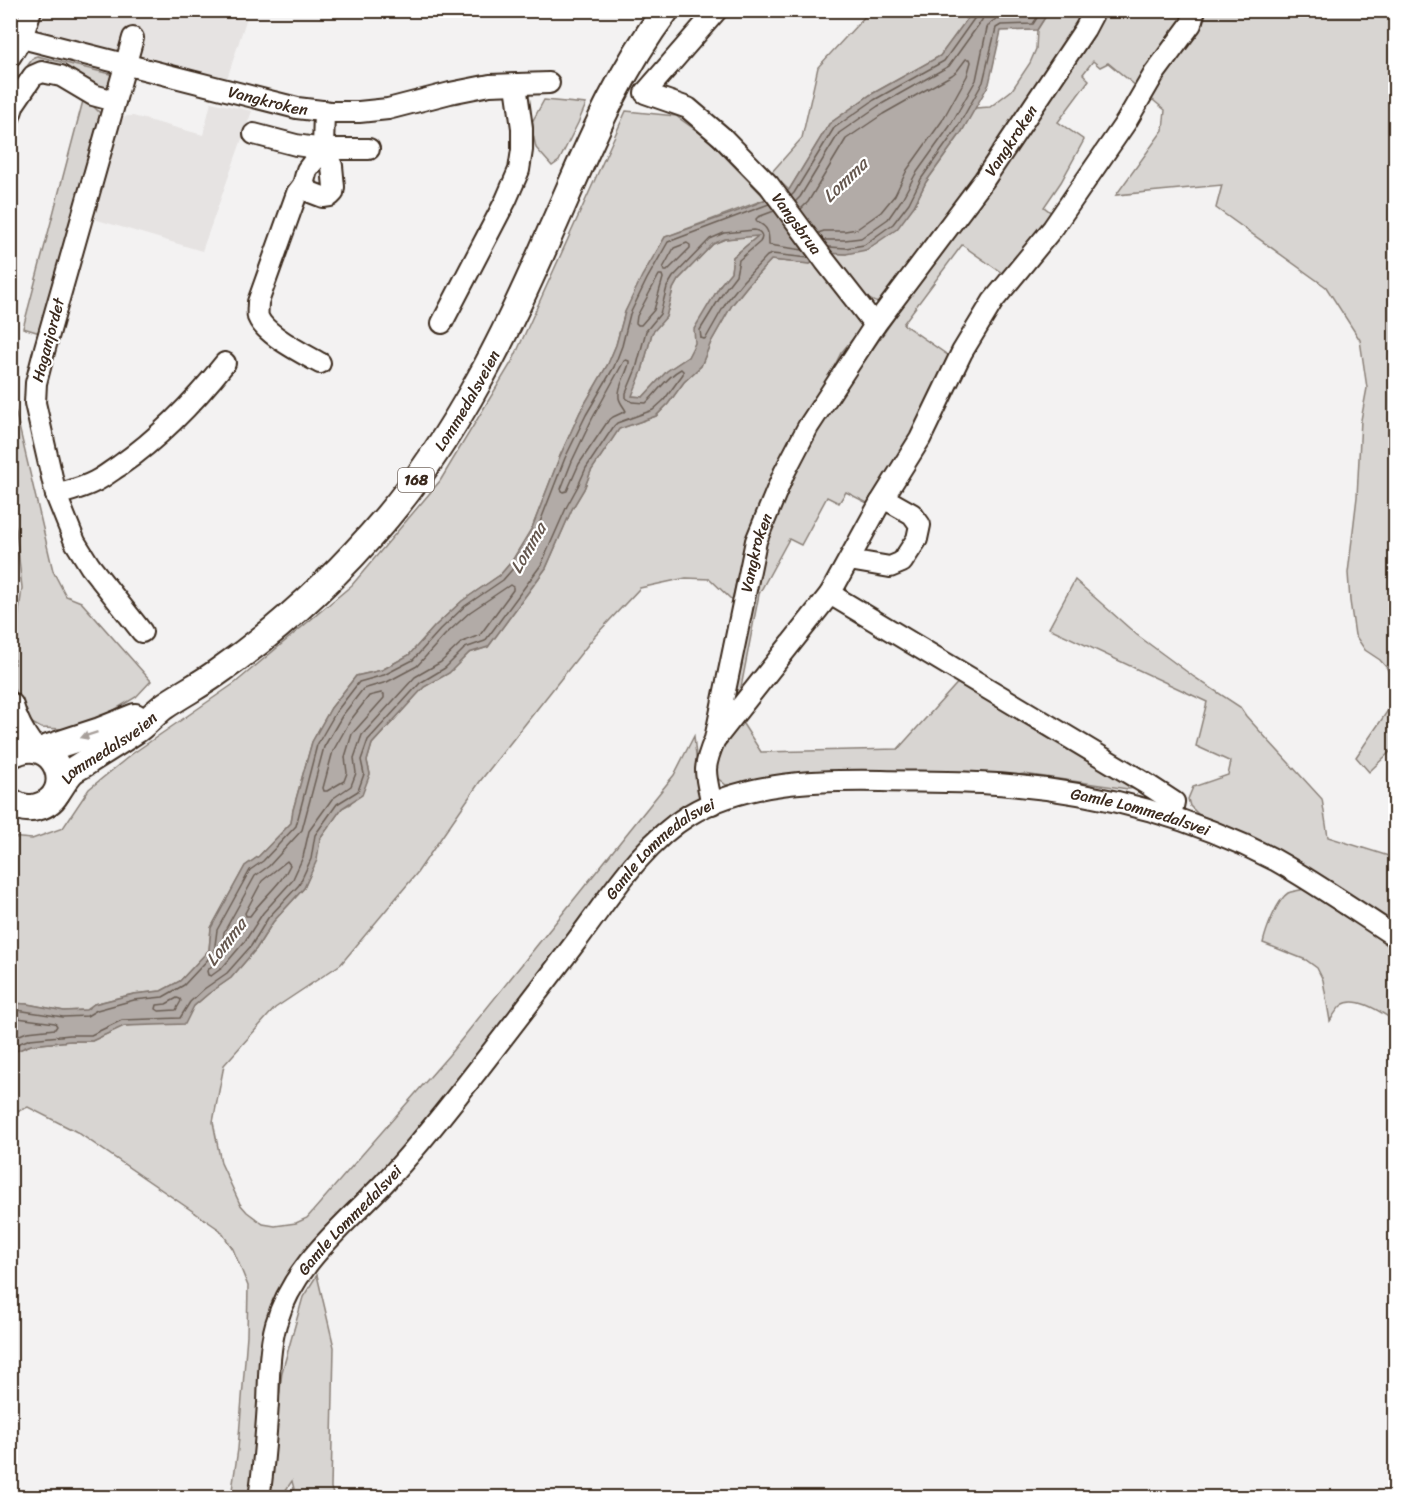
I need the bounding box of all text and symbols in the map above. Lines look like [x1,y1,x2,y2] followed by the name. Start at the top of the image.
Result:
[225,77,310,124] street label: Vangkroken
[976,98,1045,182] street label: Vangkroken
[814,148,877,210] water label: Lomma
[764,186,830,261] street label: Vangsbrua
[23,294,73,385] street label: Haganjordet
[426,344,508,457] street label: Lommedalsveien
[398,468,434,492] road number: 168
[731,508,781,595] street label: Vangkroken
[501,515,556,579] water label: Lomma
[52,704,164,790] street label: Lommedalsveien
[80,731,98,740] one-way arrow
[1069,779,1215,844] street label: Gamle Lommedalsvei
[597,789,720,906] street label: Gamle Lommedalsvei
[197,909,256,973] water label: Lomma
[289,1157,409,1281] street label: Gamle Lommedalsvei

